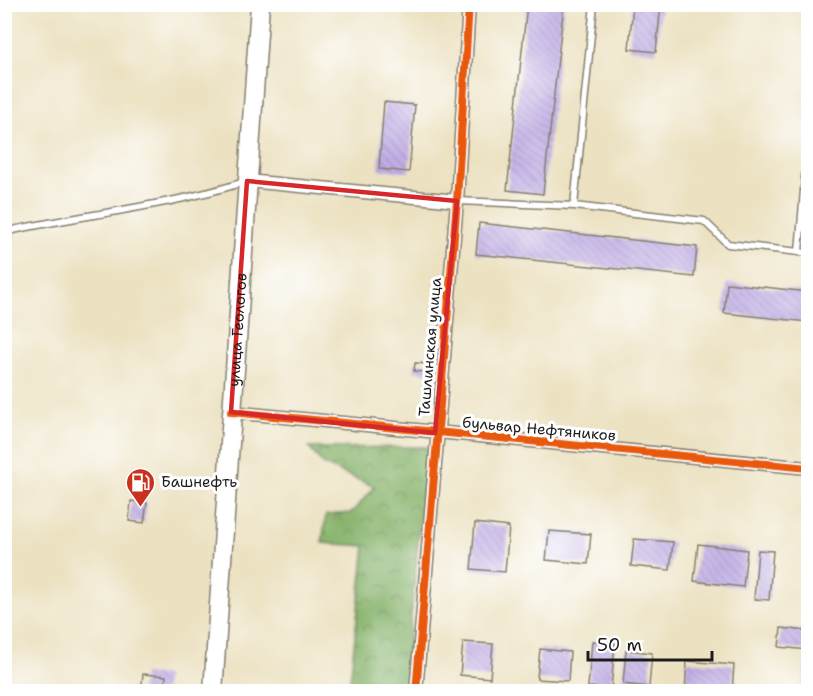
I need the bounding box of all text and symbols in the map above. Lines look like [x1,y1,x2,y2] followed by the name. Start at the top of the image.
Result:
[224,272,252,387] street label: улица Геологов
[414,276,446,417] street label: Ташлинская улица
[461,412,617,446] street label: бульвар Нефтяников
[124,466,156,508] fuel station icon: Башнефть
[161,472,238,492] place label: Башнефть
[588,624,712,662] scale bar
[597,633,642,657] text: 50 m

